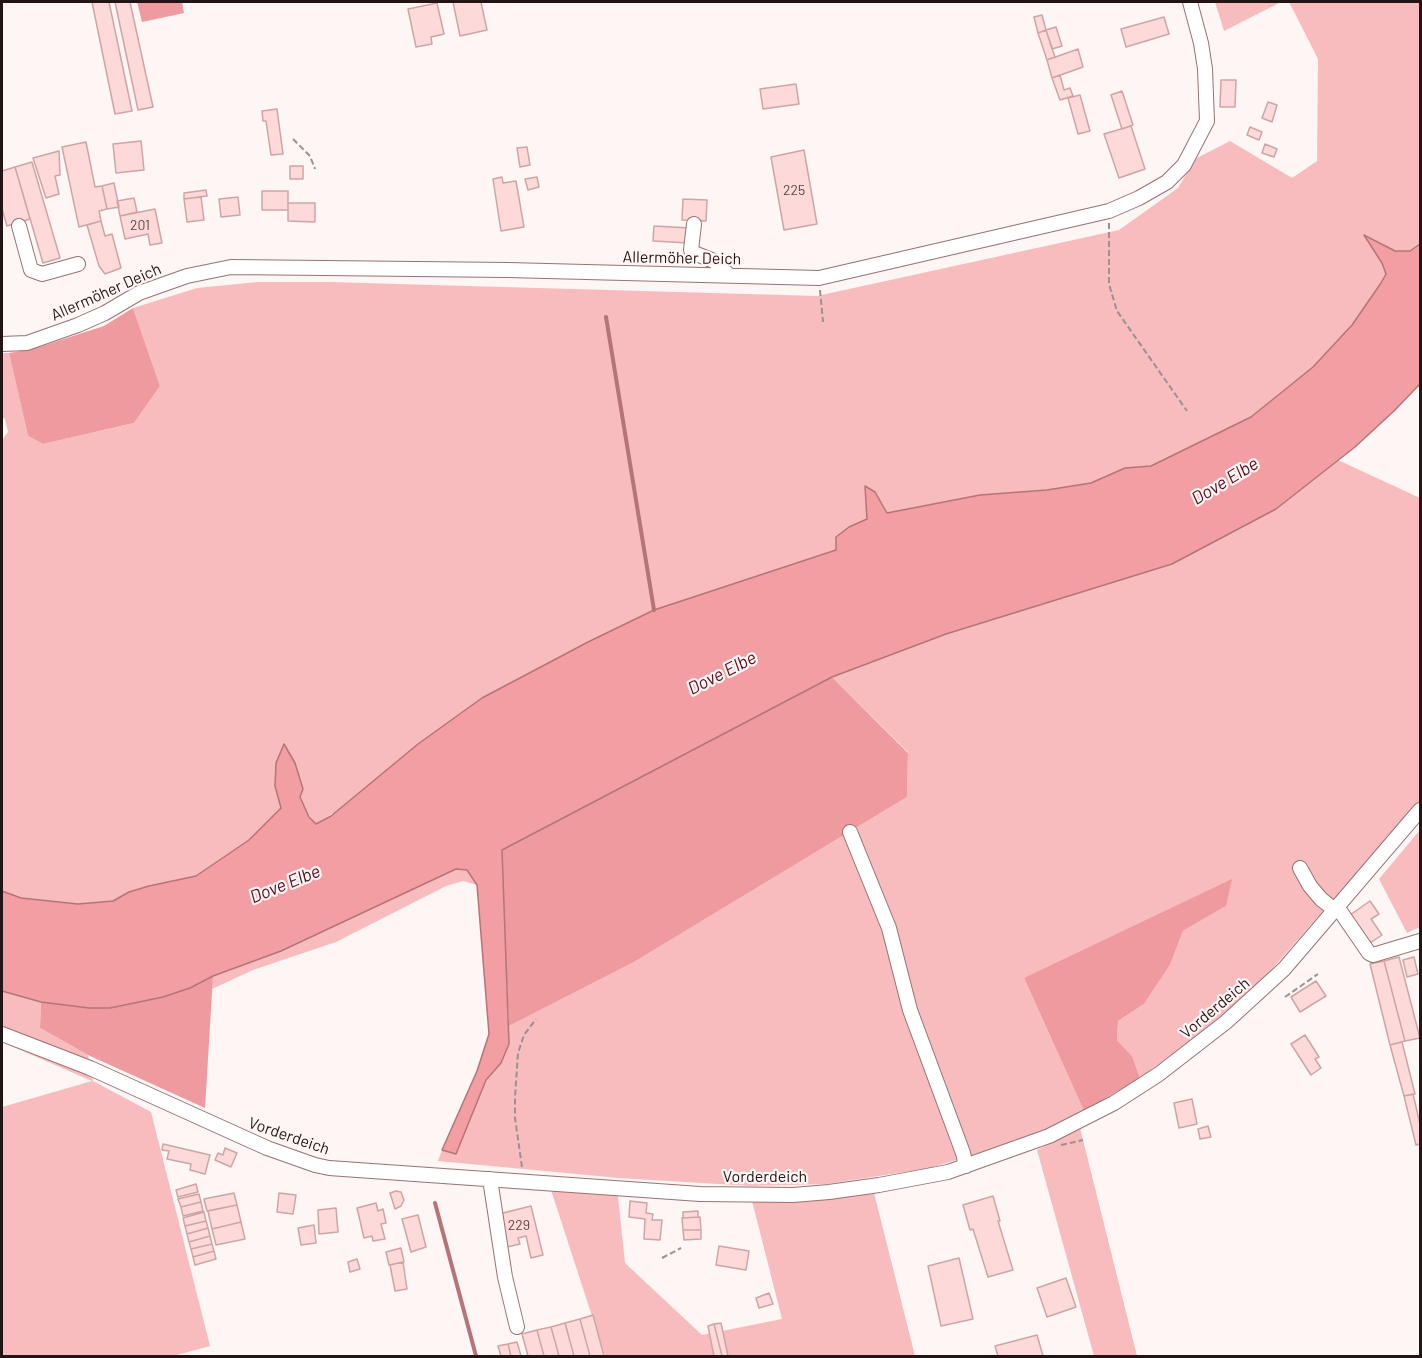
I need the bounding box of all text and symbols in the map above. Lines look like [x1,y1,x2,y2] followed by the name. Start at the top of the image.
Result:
[783,182,805,198] house number: 225
[130,217,150,233] house number: 201
[623,247,741,269] street label: Allermöher Deich
[48,259,164,325] street label: Allermöher Deich
[1188,453,1262,509] water label: Dove Elbe
[684,647,760,699] water label: Dove Elbe
[247,860,323,908] water label: Dove Elbe
[1177,974,1253,1042] street label: Vorderdeich
[246,1113,332,1159] street label: Vorderdeich
[723,1167,807,1187] street label: Vorderdeich
[508,1217,530,1233] house number: 229

